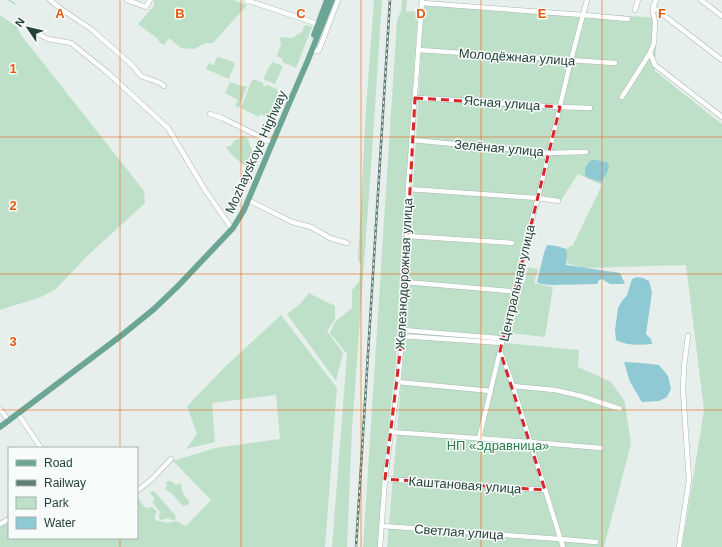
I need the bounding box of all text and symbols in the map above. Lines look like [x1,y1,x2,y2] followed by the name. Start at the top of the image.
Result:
[55,6,65,21] text: A
[175,6,185,21] text: B
[296,6,306,21] text: C
[416,6,426,21] text: D
[538,6,547,21] text: E
[658,6,666,21] text: F
[8,8,48,48] north arrow
[13,16,27,29] text: N
[458,45,577,69] street label: Молодёжная улица
[9,61,17,76] text: 1
[222,88,290,216] street label: Mozhayskoye Highway
[463,93,542,113] street label: Ясная улица
[453,137,545,159] street label: Зелёная улица
[393,197,416,350] street label: Железнодорожная улица
[9,198,17,213] text: 2
[496,222,538,343] street label: Центральная улица
[9,334,17,349] text: 3
[447,438,549,453] park label: НП «Здравница»
[8,447,138,539] legend
[44,456,73,470] text: Road
[408,474,523,496] street label: Каштановая улица
[44,476,86,490] text: Railway
[44,496,70,510] text: Park
[44,516,76,530] text: Water
[414,521,505,543] street label: Светлая улица

